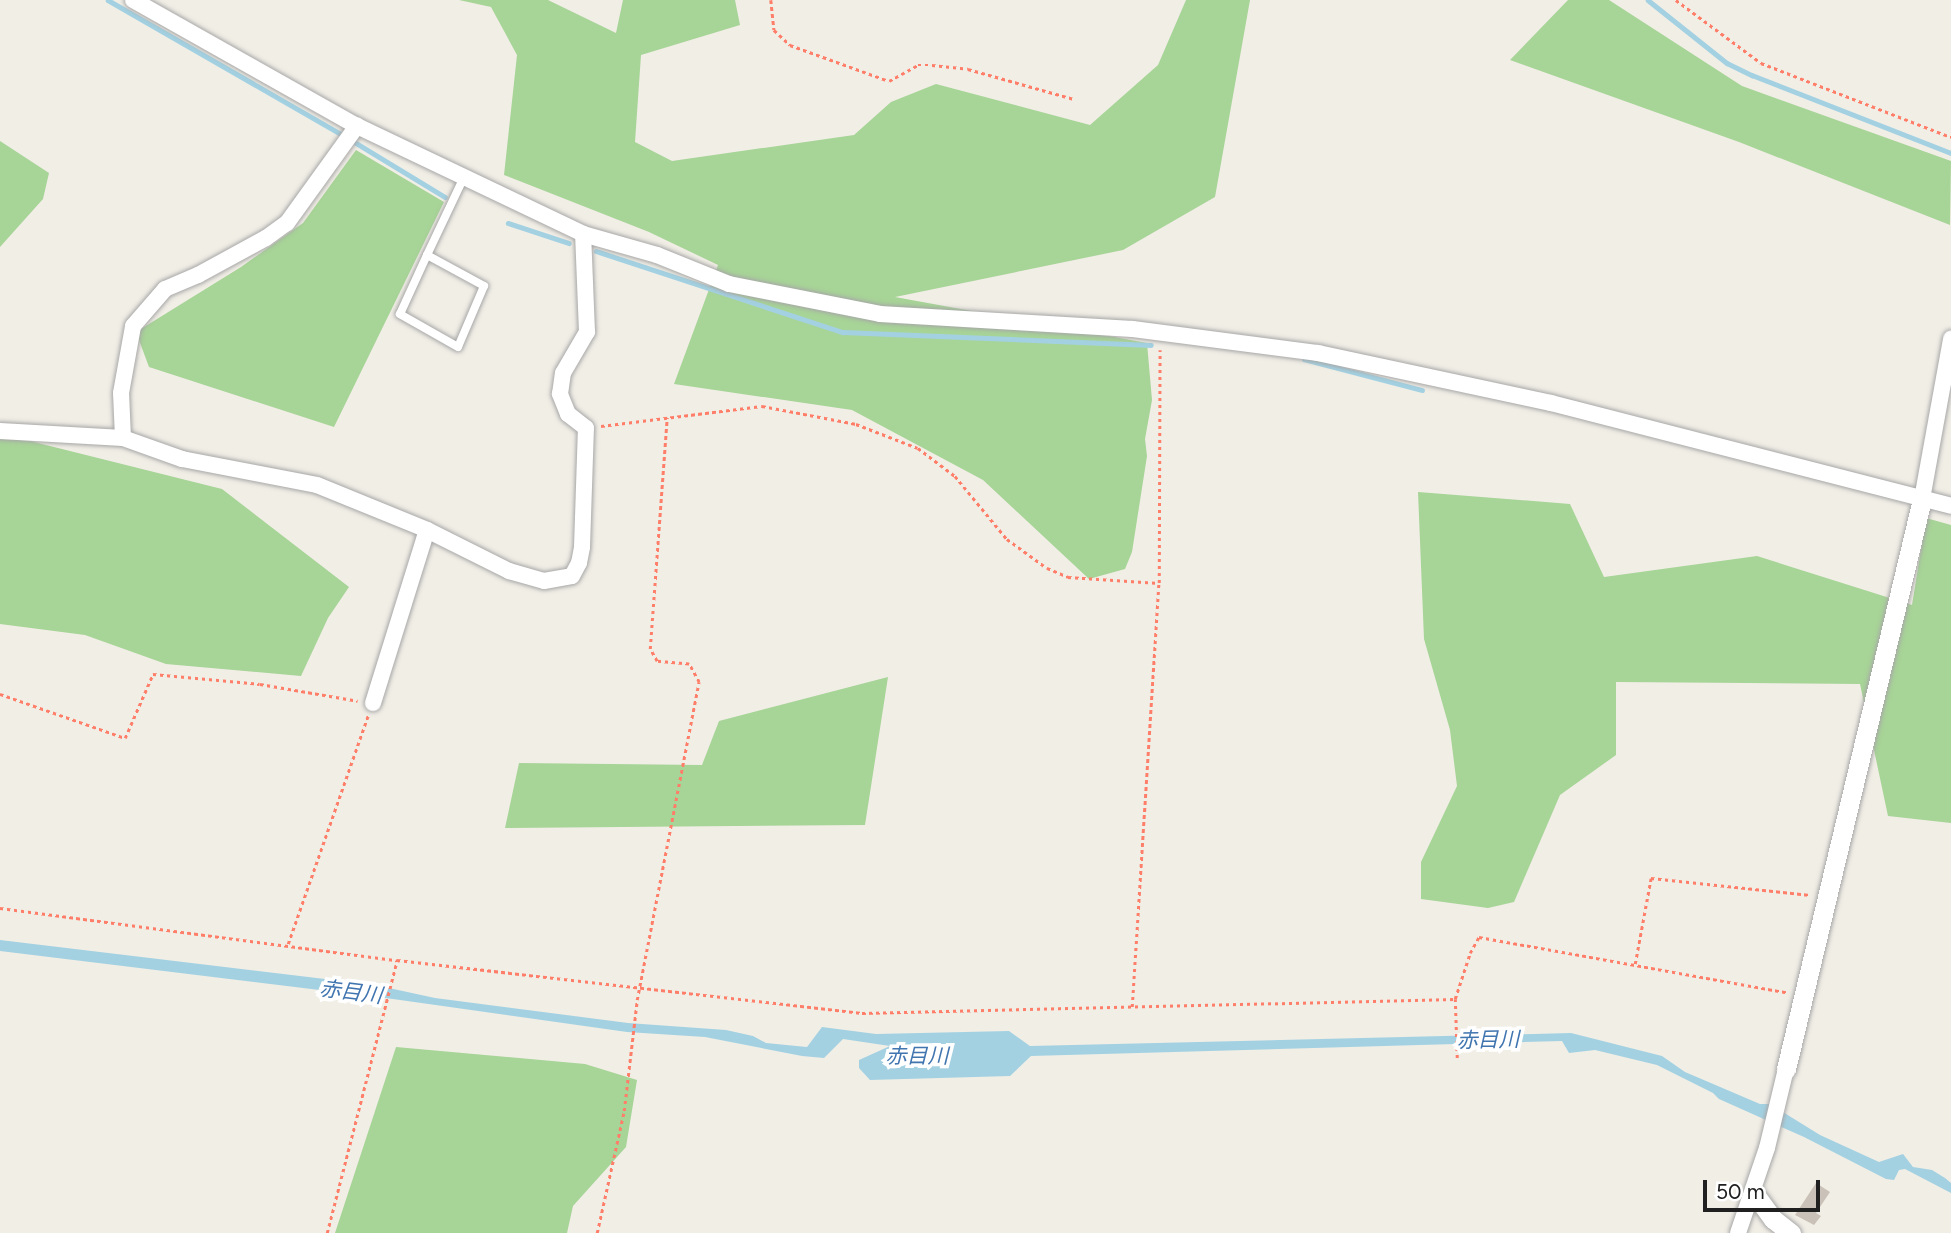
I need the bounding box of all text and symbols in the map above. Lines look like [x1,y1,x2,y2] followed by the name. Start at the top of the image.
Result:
[318,976,384,1008] water label: 赤目川
[1456,1027,1520,1053] water label: 赤目川
[886,1043,948,1069] water label: 赤目川
[1706,1166,1823,1210] scale bar
[1716,1179,1765,1204] text: 50 m

